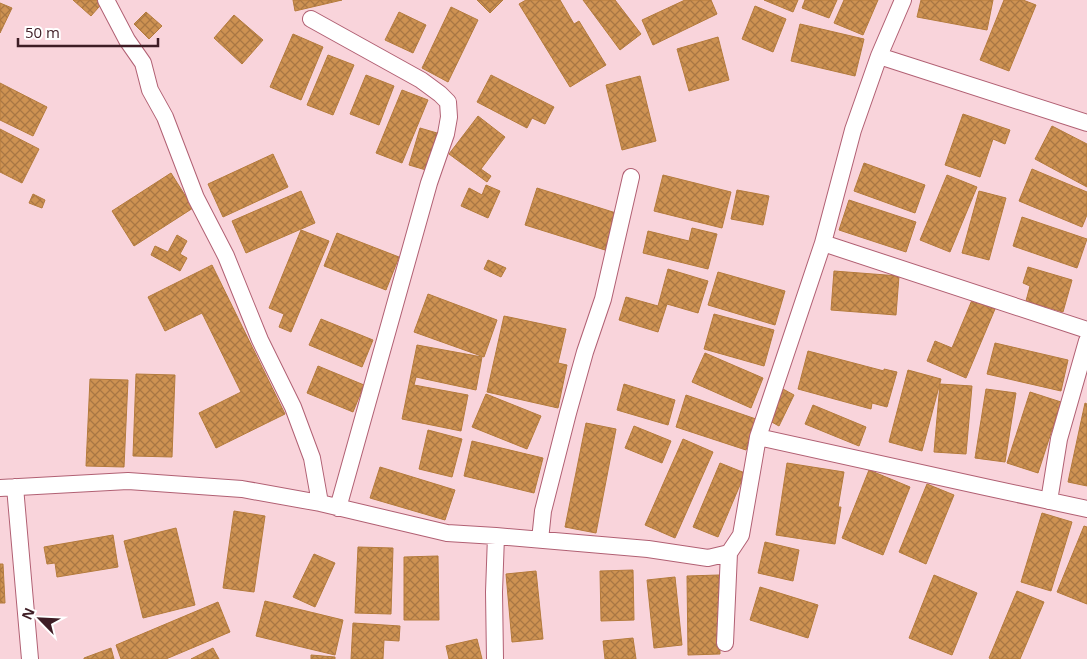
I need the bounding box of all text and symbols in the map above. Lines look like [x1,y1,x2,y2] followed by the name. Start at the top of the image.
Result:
[18,15,158,47] scale bar
[25,22,60,42] text: 50 m
[15,594,65,644] north arrow
[17,604,39,623] text: N

